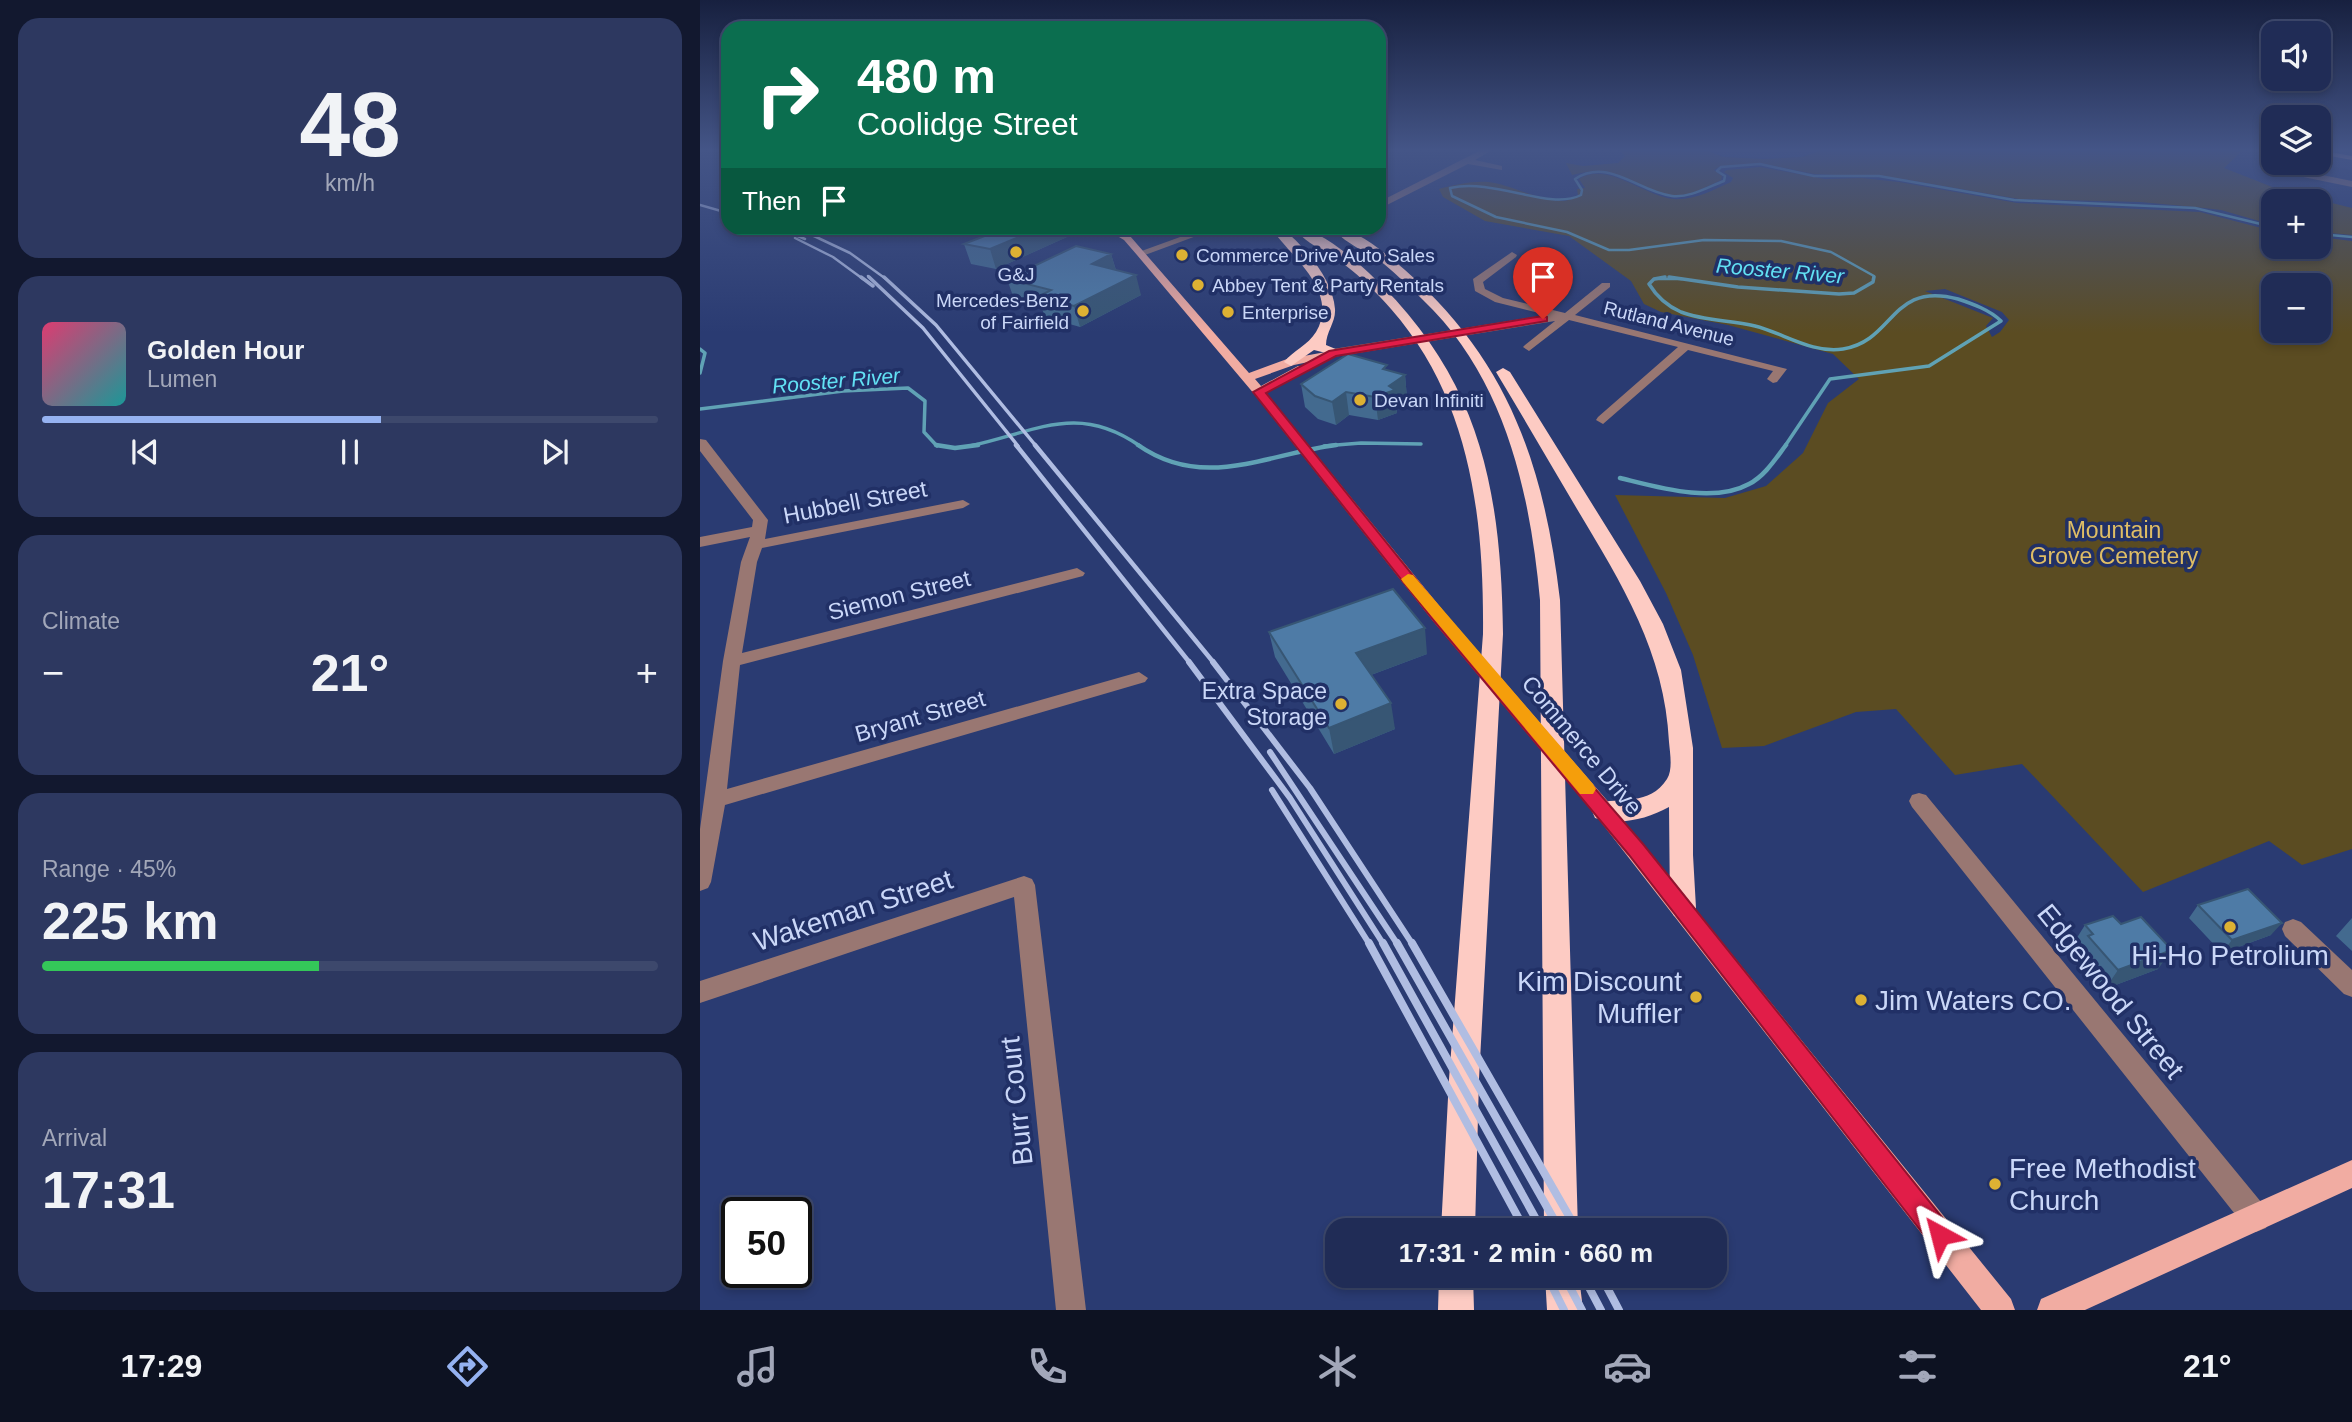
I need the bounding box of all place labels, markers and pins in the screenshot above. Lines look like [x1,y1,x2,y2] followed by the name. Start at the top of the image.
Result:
[1008,244,1024,260] marker: G&J
[1196,245,1435,266] place label: Commerce Drive Auto Sales
[1174,247,1190,263] marker: Commerce Drive Auto Sales
[1513,247,1573,319] pin
[998,264,1034,285] place label: G&J
[1212,275,1444,296] place label: Abbey Tent & Party Rentals
[1190,277,1206,293] marker: Abbey Tent & Party Rentals
[936,290,1069,333] place label: Mercedes-Benz of Fairfield
[1242,302,1329,323] place label: Enterprise
[1075,303,1091,319] marker: Mercedes-Benz of Fairfield
[1220,304,1236,320] marker: Enterprise
[1374,390,1484,411] place label: Devan Infiniti
[1352,392,1368,408] marker: Devan Infiniti
[1202,678,1327,730] place label: Extra Space Storage
[1333,696,1349,712] marker: Extra Space Storage
[2222,919,2238,935] marker: Hi-Ho Petrolium
[2131,940,2329,971] place label: Hi-Ho Petrolium
[1517,966,1682,1029] place label: Kim Discount Muffler
[1875,985,2072,1016] place label: Jim Waters CO.
[1688,989,1704,1005] marker: Kim Discount Muffler
[1853,992,1869,1008] marker: Jim Waters CO.
[2009,1153,2196,1216] place label: Free Methodist Church
[1987,1176,2003,1192] marker: Free Methodist Church

